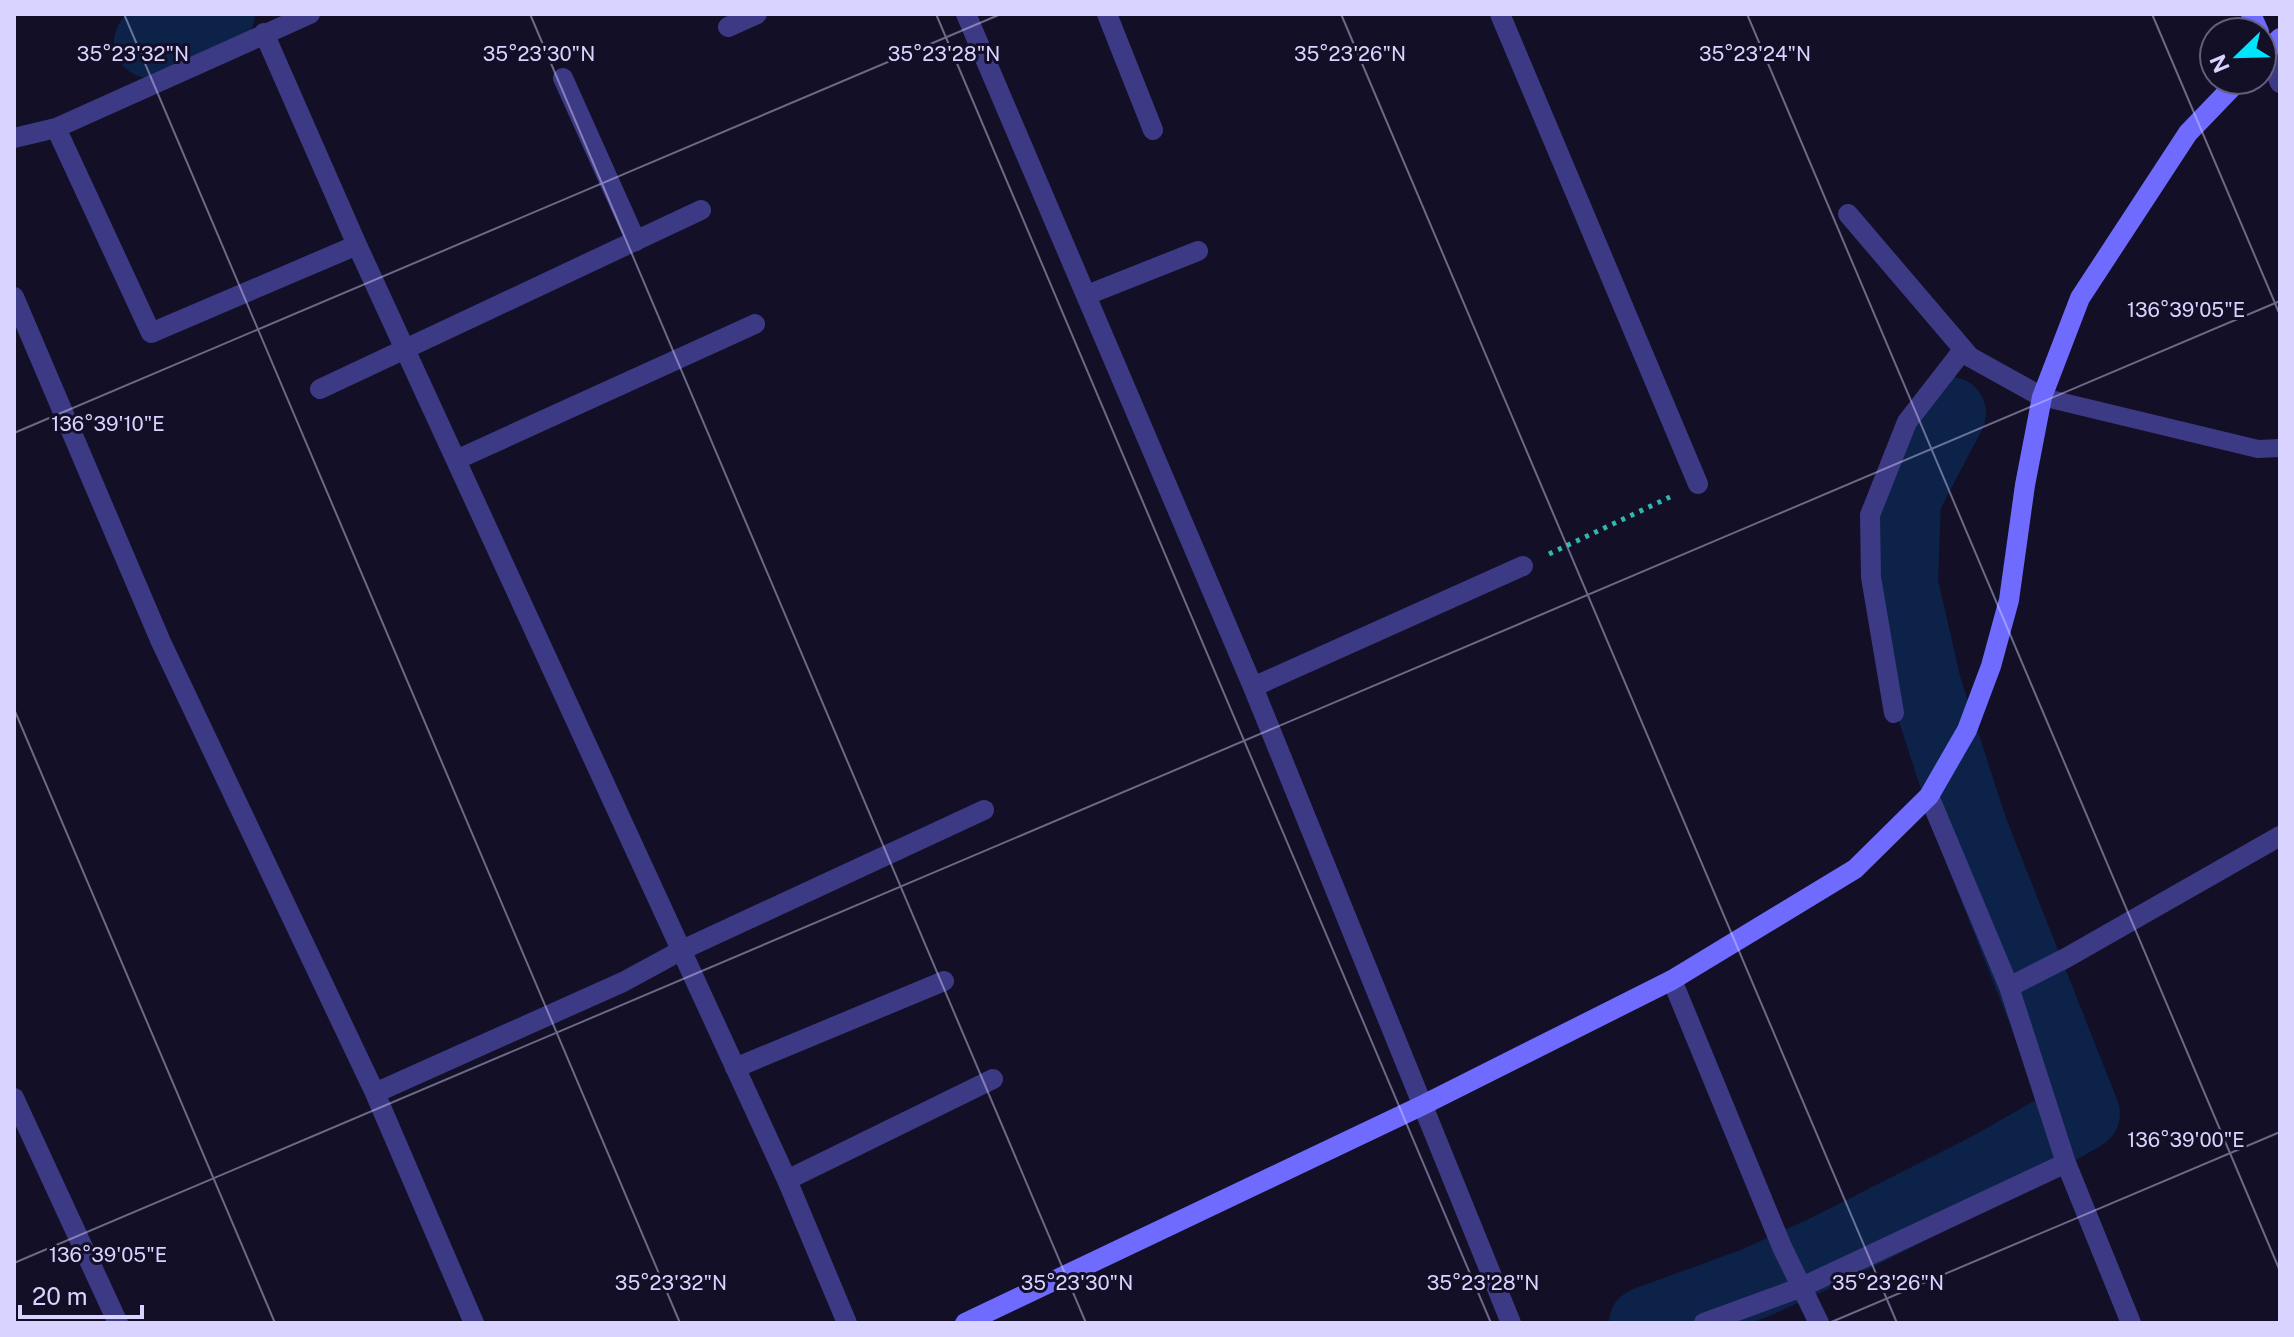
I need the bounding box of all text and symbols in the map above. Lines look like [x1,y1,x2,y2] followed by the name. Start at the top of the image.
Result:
[2198,16,2278,96] north arrow
[77,42,189,66] text: 35°23'32"N
[483,42,595,66] text: 35°23'30"N
[888,42,1000,66] text: 35°23'28"N
[1294,42,1406,66] text: 35°23'26"N
[1699,42,1811,66] text: 35°23'24"N
[2204,51,2235,77] text: N
[2127,298,2245,322] text: 136°39'05"E
[51,412,165,436] text: 136°39'10"E
[2127,1128,2245,1152] text: 136°39'00"E
[49,1243,167,1267] text: 136°39'05"E
[20,1269,142,1319] scale bar
[615,1271,727,1295] text: 35°23'32"N
[1021,1271,1133,1295] text: 35°23'30"N
[1427,1271,1539,1295] text: 35°23'28"N
[1832,1271,1944,1295] text: 35°23'26"N
[32,1282,88,1310] text: 20 m

